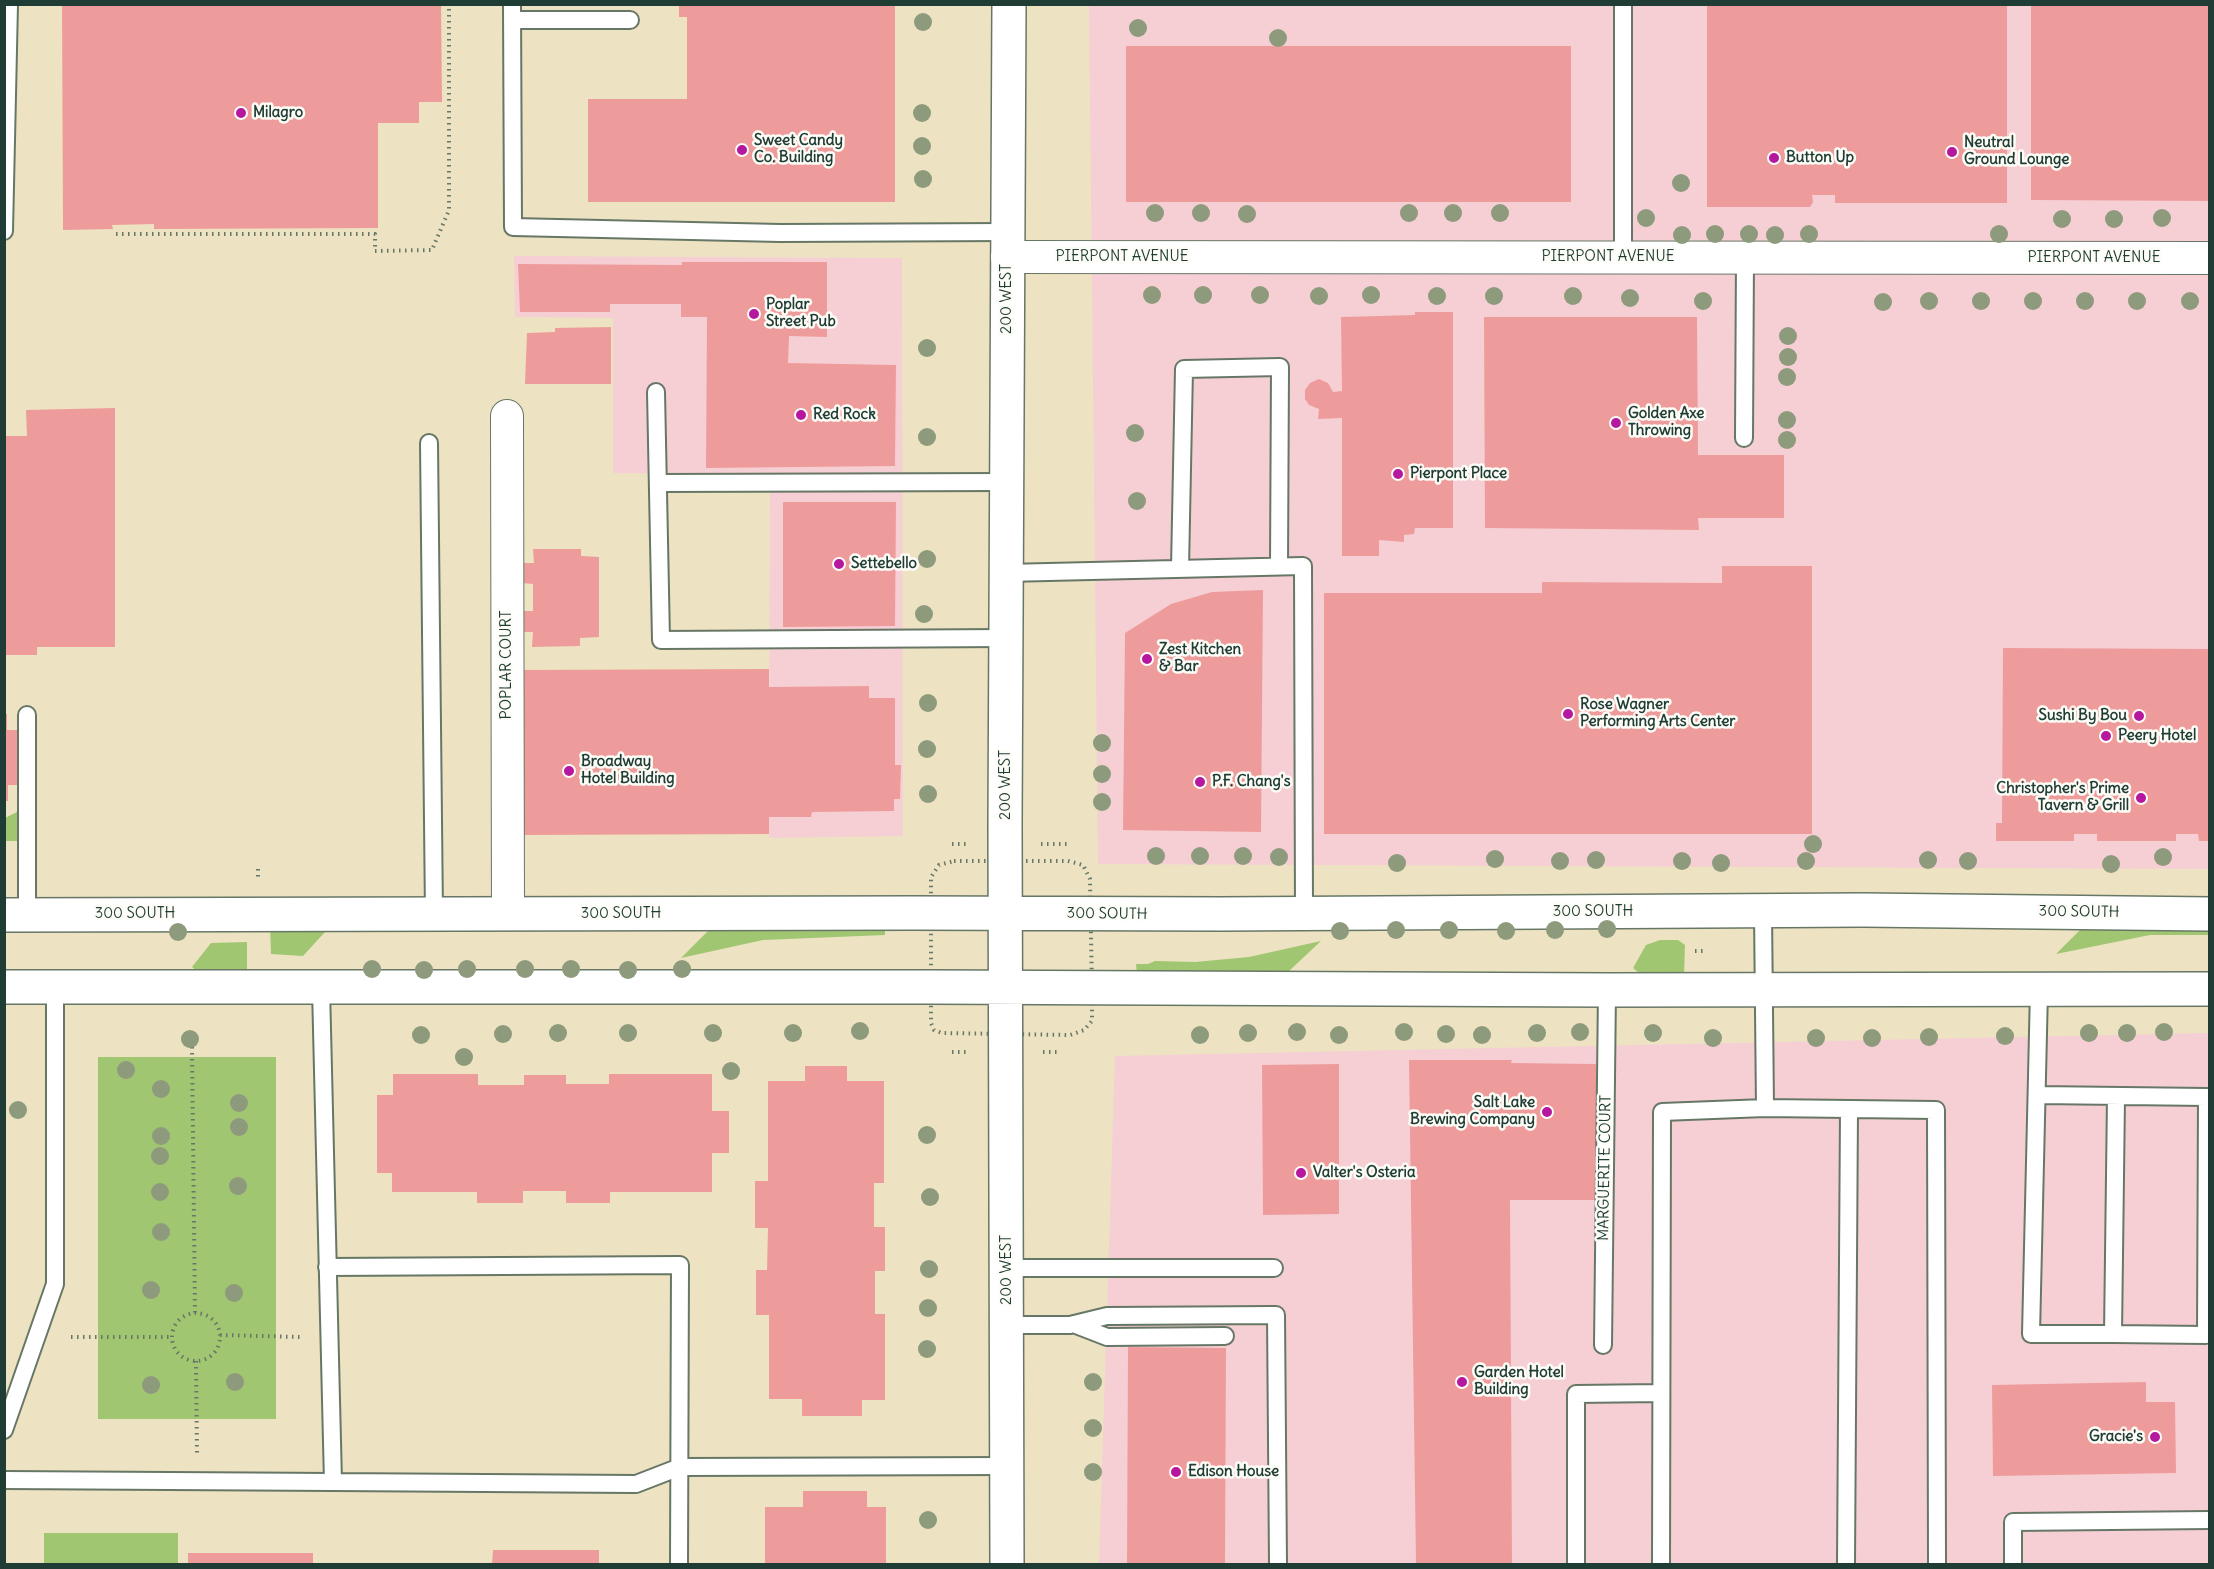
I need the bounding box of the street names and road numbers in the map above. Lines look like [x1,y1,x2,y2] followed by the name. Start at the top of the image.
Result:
[1055,248,1189,266] street label: PIERPONT AVENUE
[1541,248,1675,266] street label: PIERPONT AVENUE
[2027,249,2161,267] street label: PIERPONT AVENUE
[998,264,1016,334] street label: 200 WEST
[498,610,516,720] street label: POPLAR COURT
[997,750,1015,820] street label: 200 WEST
[2039,902,2119,922] street label: 300 SOUTH
[1553,903,1633,921] street label: 300 SOUTH
[1067,904,1147,924] street label: 300 SOUTH
[95,905,175,923] street label: 300 SOUTH
[581,905,661,923] street label: 300 SOUTH
[1595,1095,1615,1241] street label: MARGUERITE COURT
[998,1235,1016,1305] street label: 200 WEST

